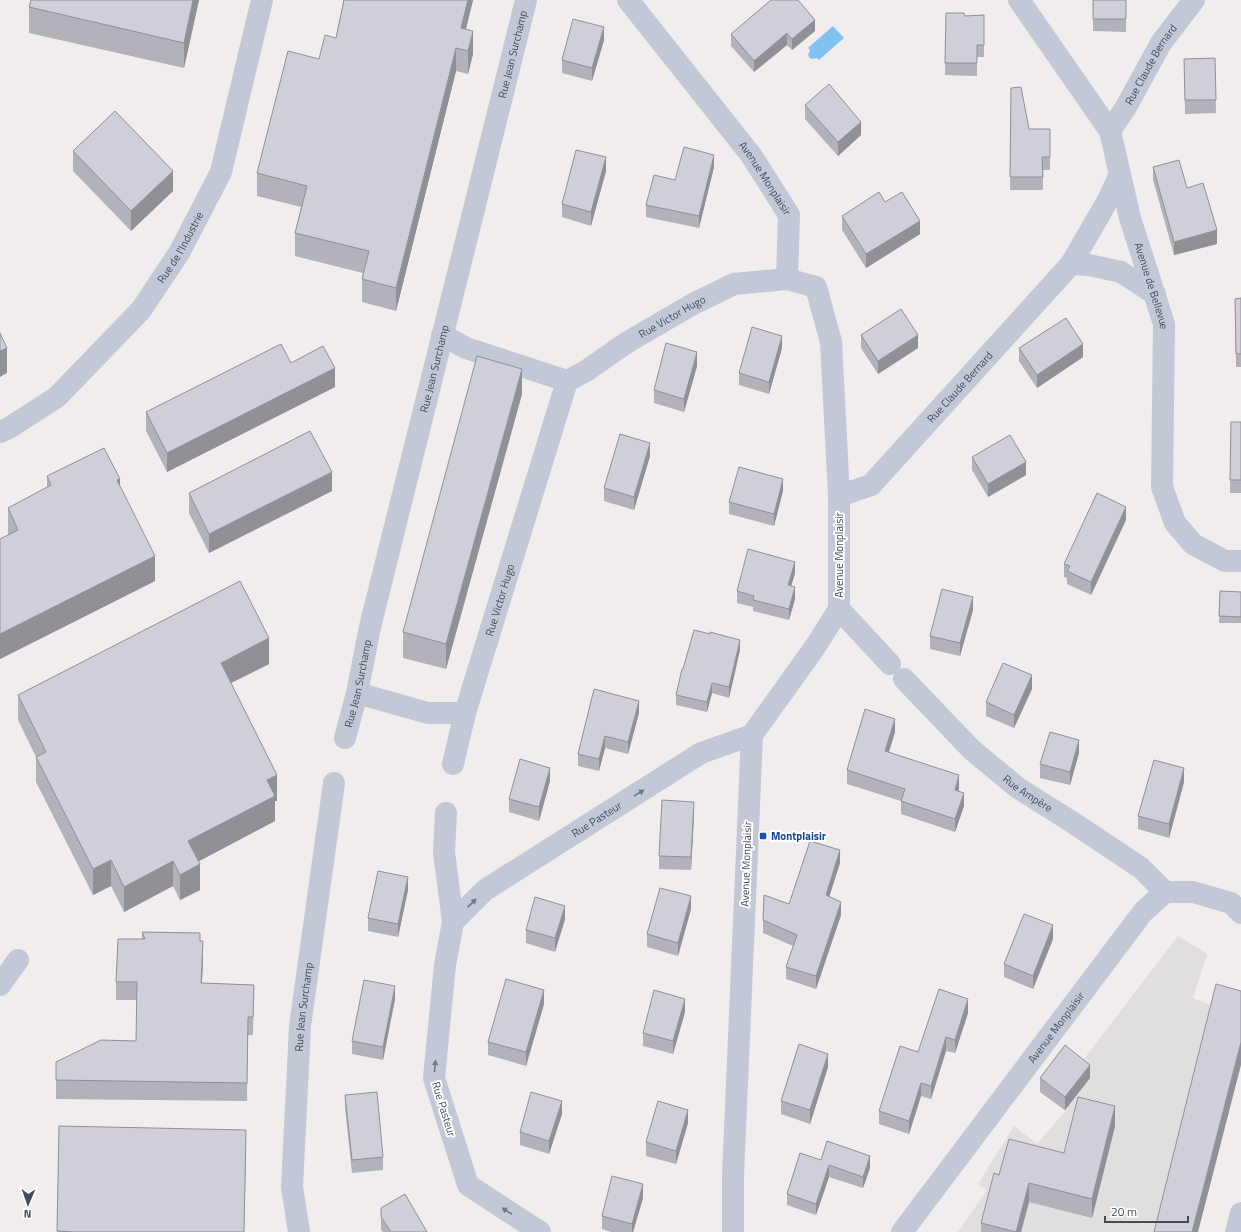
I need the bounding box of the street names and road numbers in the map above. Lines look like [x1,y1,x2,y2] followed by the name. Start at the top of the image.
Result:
[494,9,531,100] street label: Rue Jean Surchamp
[1121,21,1181,108] street label: Rue Claude Bernard
[735,138,795,218] street label: Avenue Monplaisir
[153,208,207,286] street label: Rue de l'Industrie
[1130,240,1172,330] street label: Avenue de Bellevue
[636,291,708,342] street label: Rue Victor Hugo
[416,323,453,414] street label: Rue Jean Surchamp
[923,348,996,426] street label: Rue Claude Bernard
[831,512,847,598] street label: Avenue Monplaisir
[481,562,518,638] street label: Rue Victor Hugo
[340,638,375,729] street label: Rue Jean Surchamp
[999,771,1056,816] street label: Rue Ampère
[568,797,625,841] street label: Rue Pasteur
[737,821,755,907] street label: Avenue Monplaisir
[291,961,317,1052] street label: Rue Jean Surchamp
[1024,988,1088,1066] street label: Avenue Monplaisir
[428,1080,460,1139] street label: Rue Pasteur

